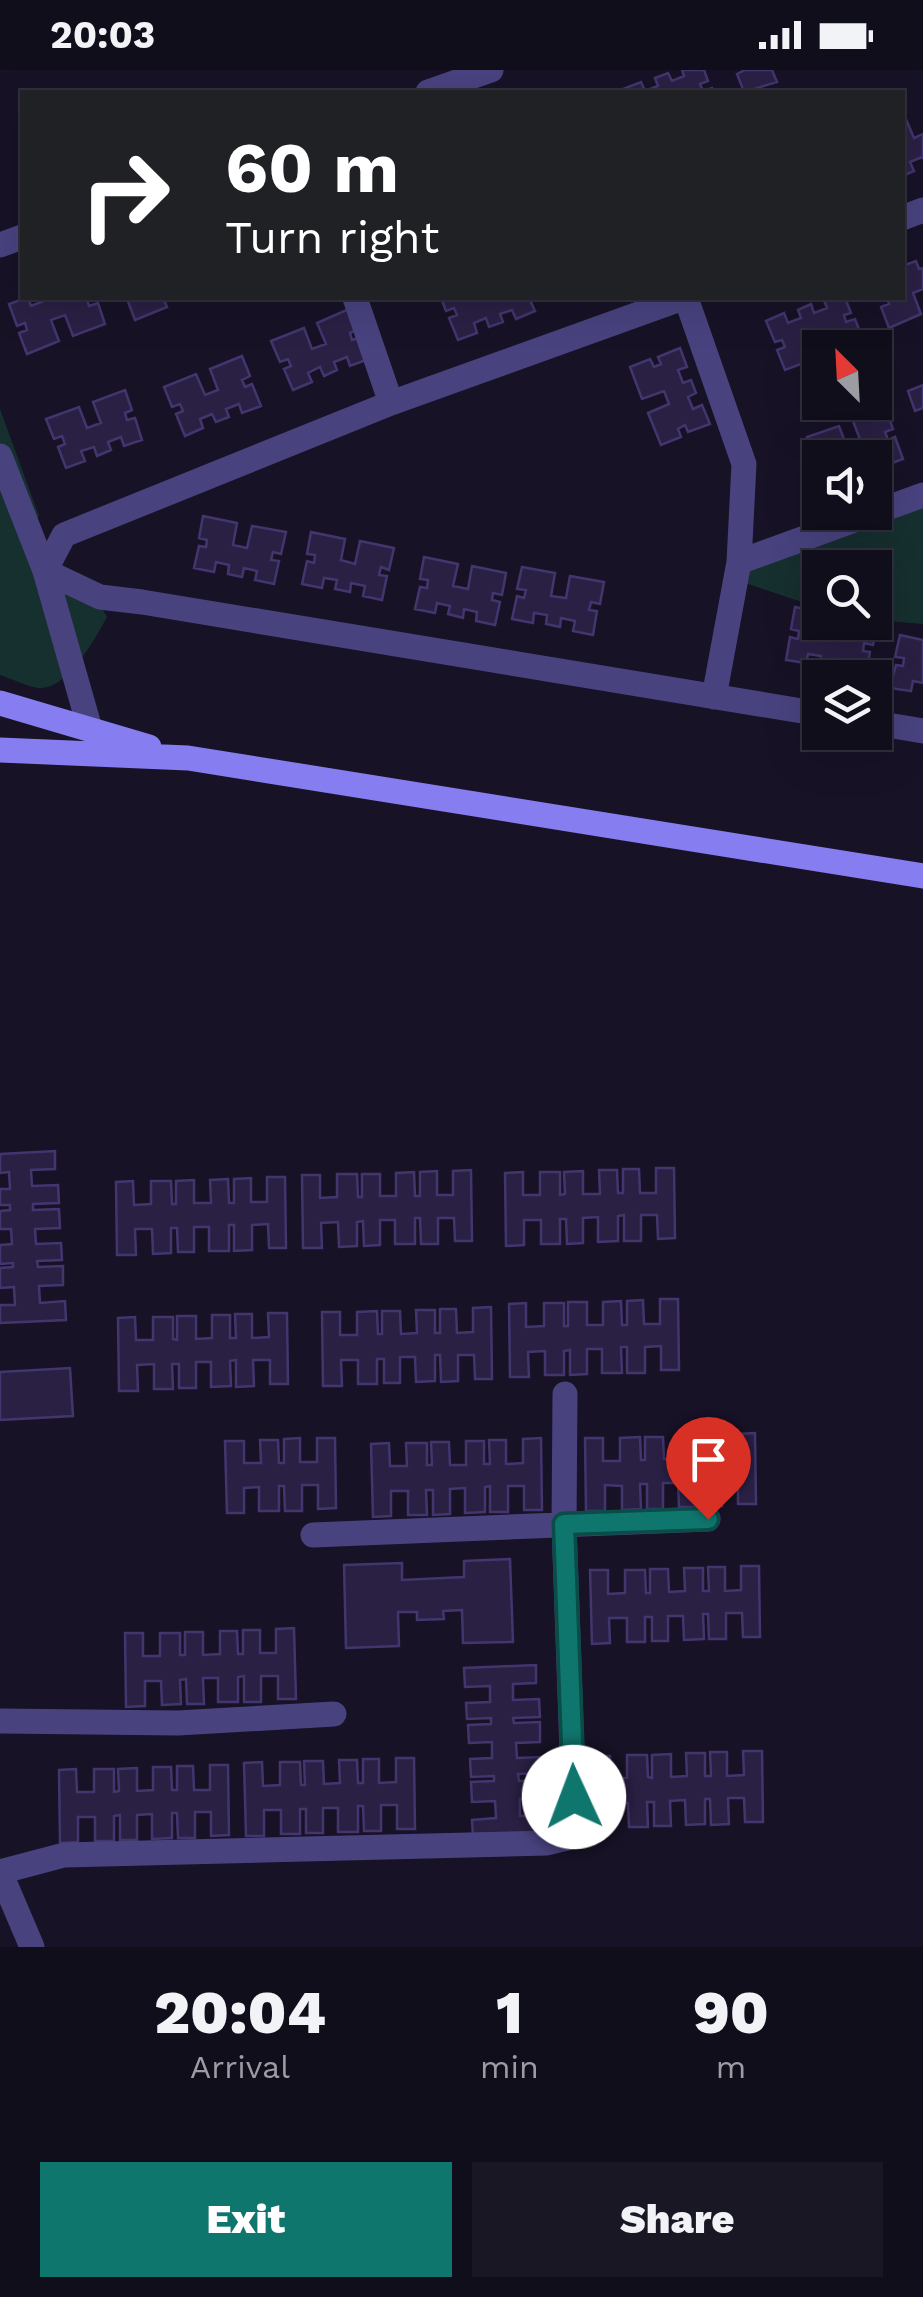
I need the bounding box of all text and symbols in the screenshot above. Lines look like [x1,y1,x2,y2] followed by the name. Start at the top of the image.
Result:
[50,13,155,57] text: 20:03
[225,127,399,209] text: 60 m
[60,130,190,260] icon: right
[225,211,439,264] text: Turn right
[802,330,892,420] north arrow
[802,330,892,750] map controls
[802,440,892,530] button: sound
[802,550,892,640] button: search
[802,660,892,750] button: layers
[666,1417,751,1520] pin
[681,1432,736,1487] icon: arrive
[522,1745,626,1849] position arrow
[154,1977,326,2048] text: 20:04
[496,1977,523,2048] text: 1
[693,1977,769,2048] text: 90
[190,2048,290,2086] text: Arrival
[480,2048,539,2086] text: min
[716,2048,746,2086] text: m
[40,2162,452,2277] button: Exit
[472,2162,883,2277] button: Share

